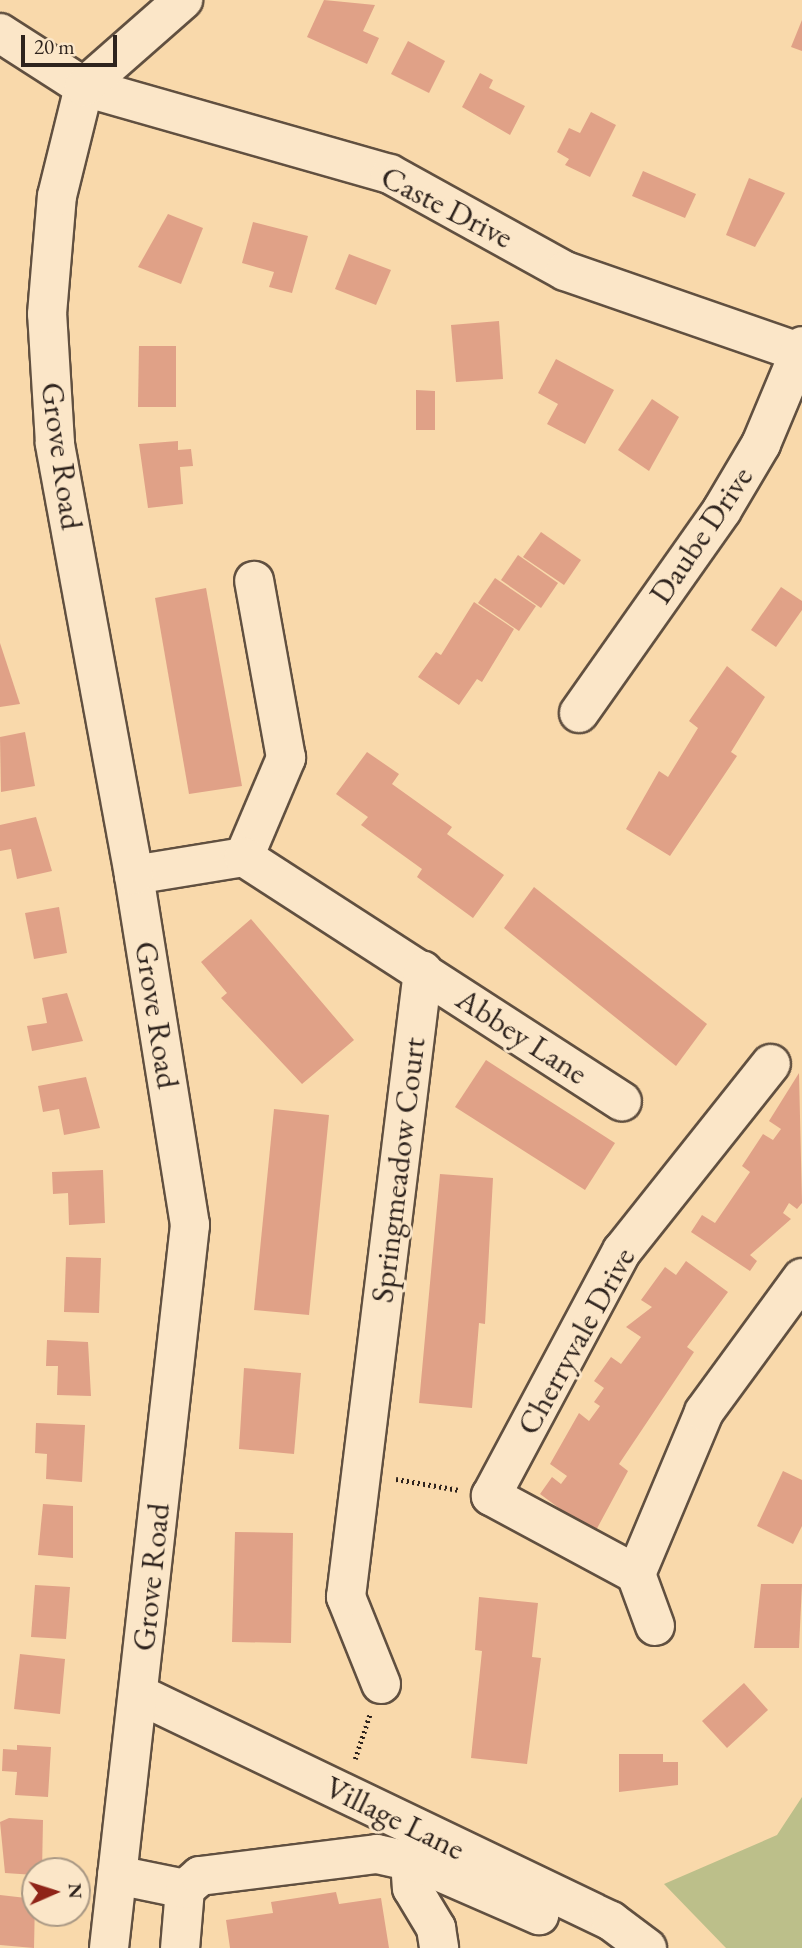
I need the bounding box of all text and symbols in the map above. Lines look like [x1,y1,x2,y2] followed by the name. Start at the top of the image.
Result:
[24,21,121,65] scale bar
[34,33,75,60] text: 20 m
[375,157,519,257] street label: Caste Drive
[33,380,91,532] street label: Grove Road
[641,459,761,611] street label: Daube Drive
[126,939,188,1091] street label: Grove Road
[449,979,595,1093] street label: Abbey Lane
[363,1035,433,1305] street label: Springmeadow Court
[509,1241,643,1441] street label: Cherryvale Drive
[124,1501,178,1653] street label: Grove Road
[319,1768,471,1868] street label: Village Lane
[21,1857,91,1927] north arrow
[63,1883,88,1899] text: N

